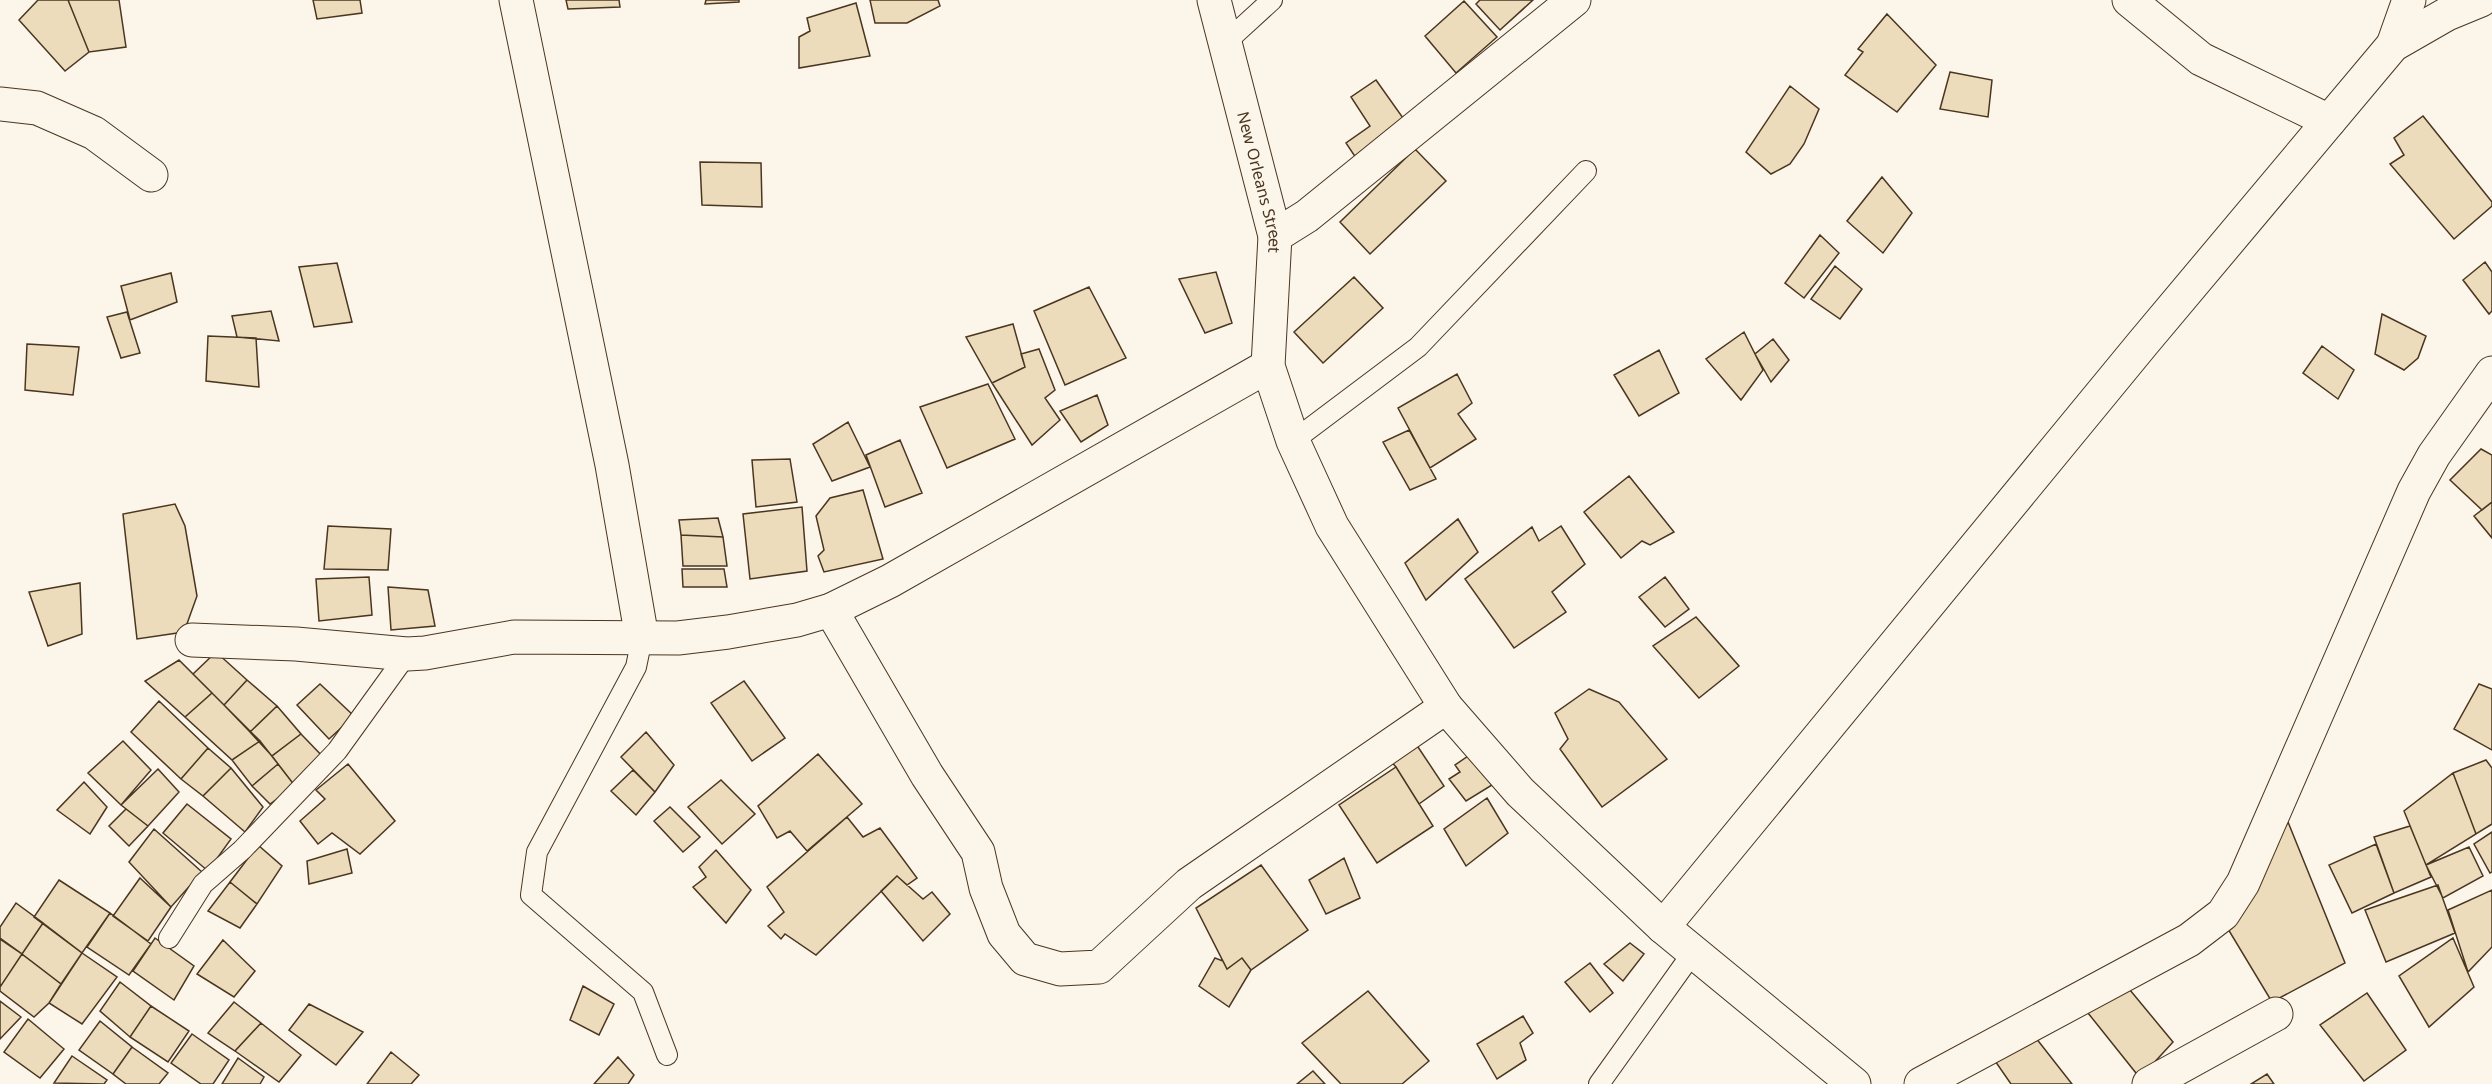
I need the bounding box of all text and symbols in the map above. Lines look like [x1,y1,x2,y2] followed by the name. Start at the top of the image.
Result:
[1232,109,1286,254] street label: New Orleans Street

